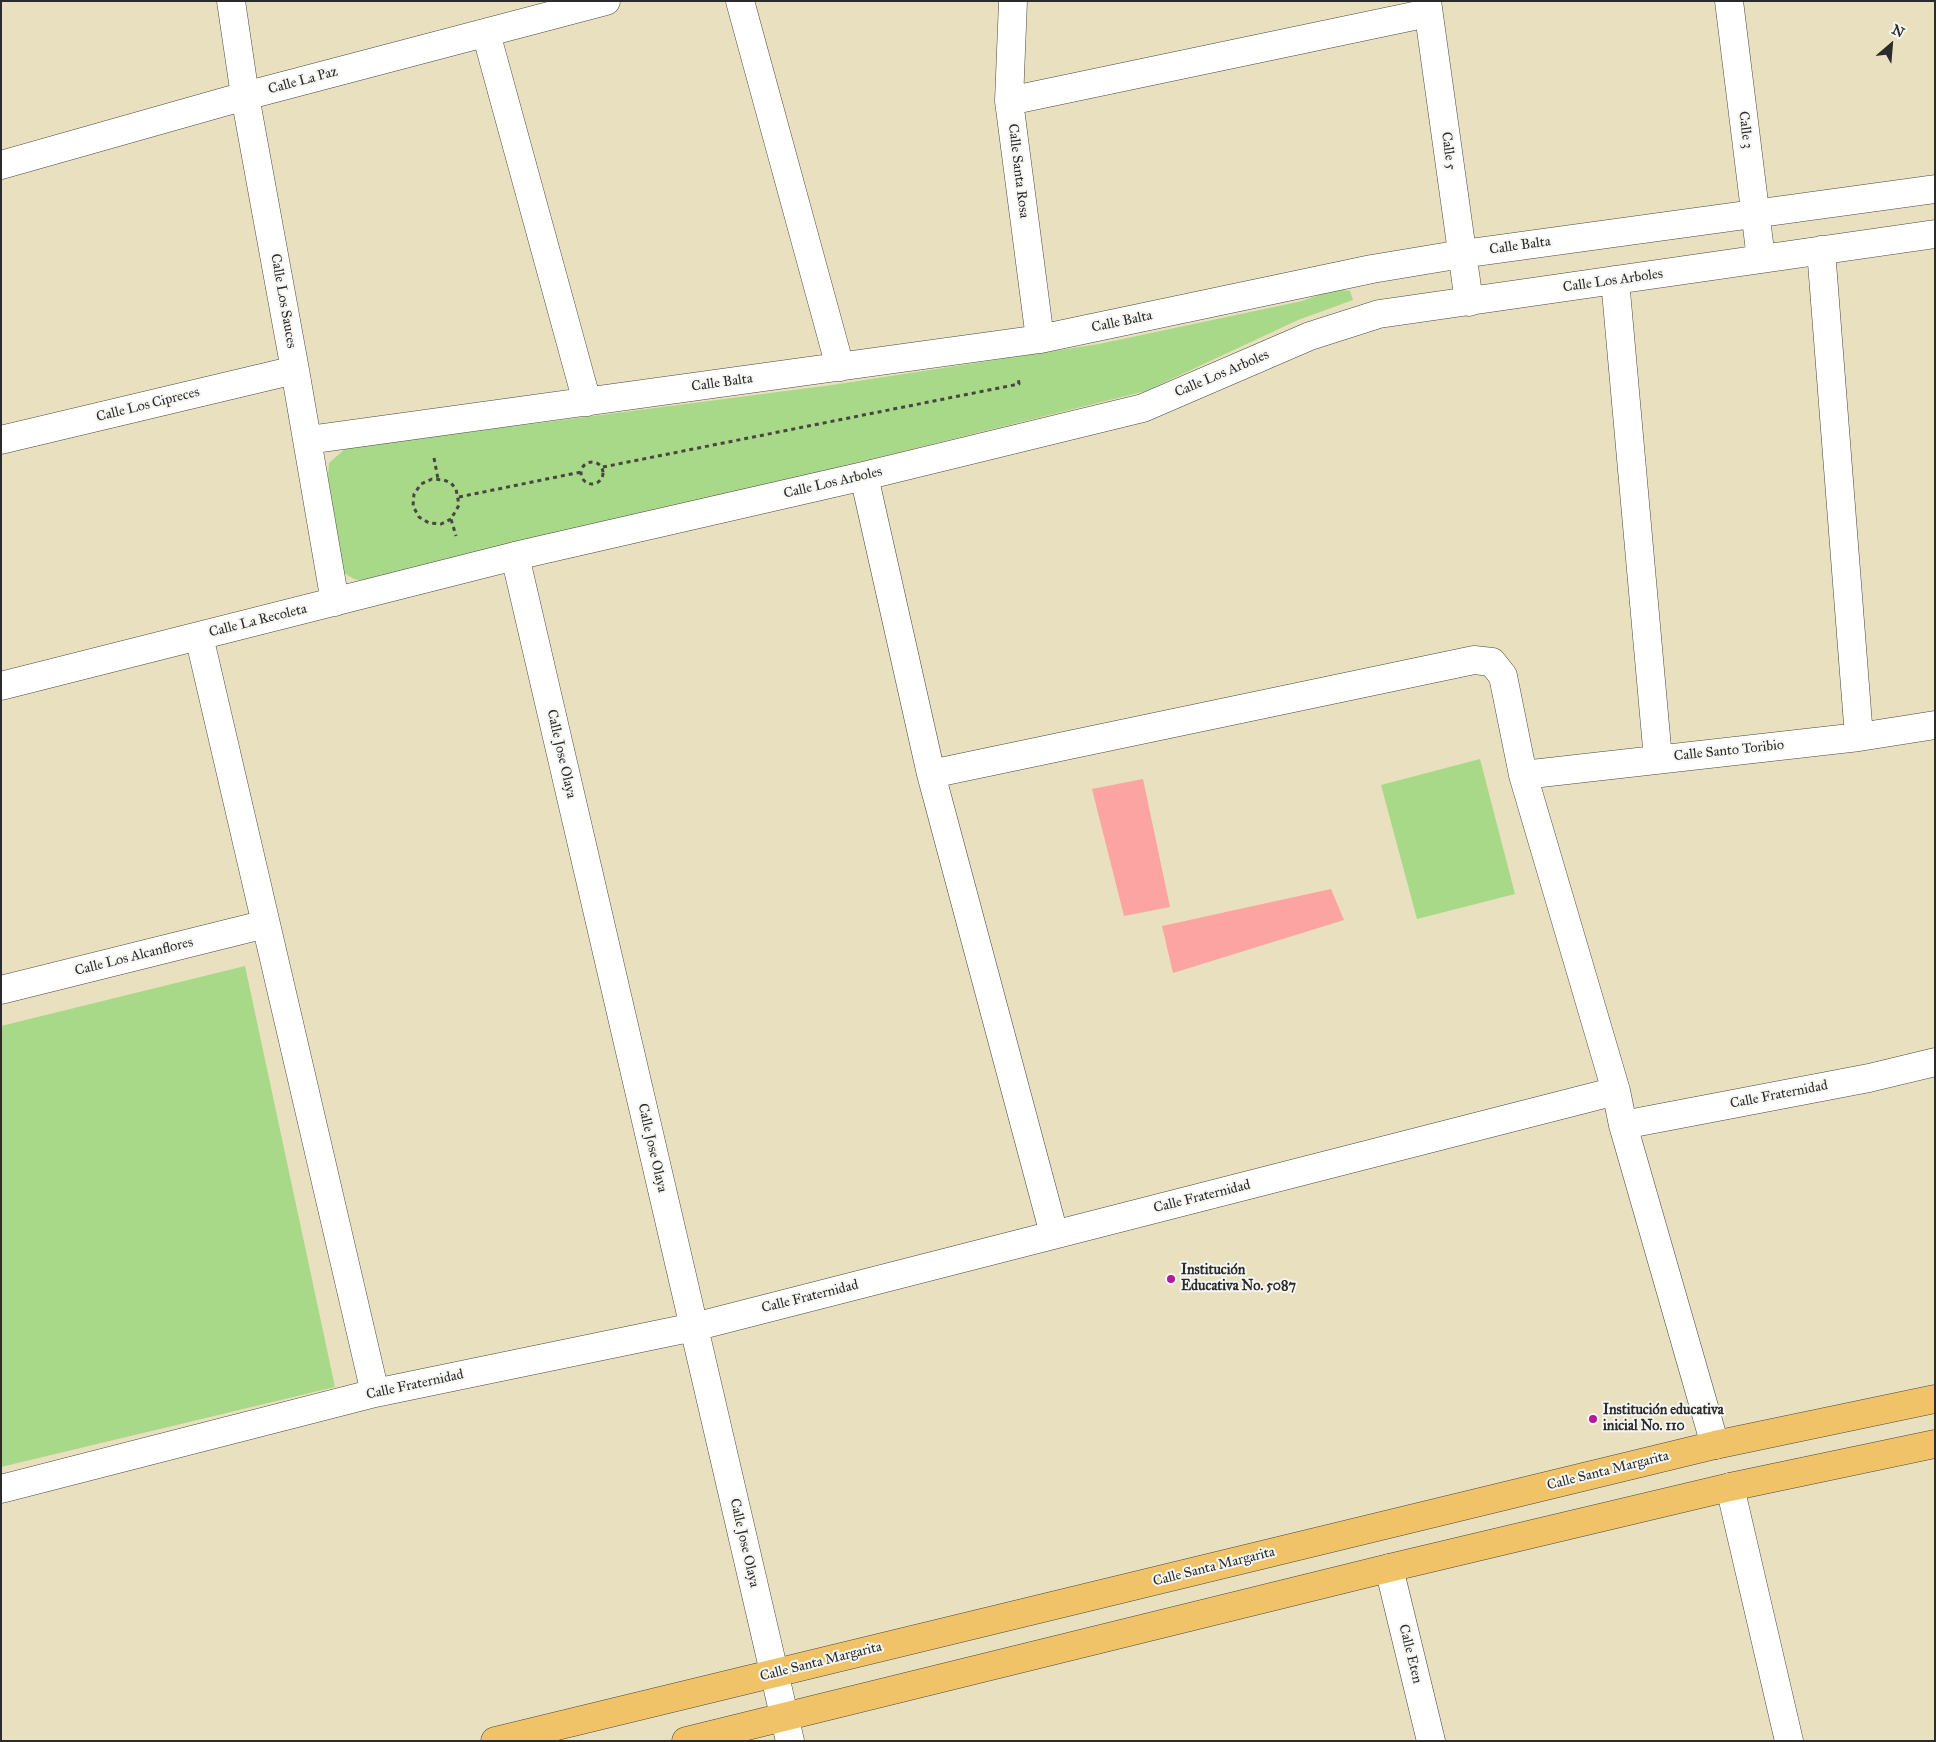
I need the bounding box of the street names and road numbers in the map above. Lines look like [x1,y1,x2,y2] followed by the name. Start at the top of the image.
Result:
[266,64,340,98] street label: Calle La Paz
[1734,110,1756,150] street label: Calle 3
[1004,123,1032,219] street label: Calle Santa Rosa
[1437,131,1459,171] street label: Calle 5
[1488,233,1552,259] street label: Calle Balta
[266,252,300,350] street label: Calle Los Sauces
[1562,266,1664,296] street label: Calle Los Arboles
[1090,307,1154,337] street label: Calle Balta
[1172,347,1272,401] street label: Calle Los Arboles
[690,370,754,396] street label: Calle Balta
[95,384,201,426] street label: Calle Los Cipreces
[782,463,884,503] street label: Calle Los Arboles
[207,601,309,641] street label: Calle La Recoleta
[543,708,579,800] street label: Calle Jose Olaya
[1673,737,1785,765] street label: Calle Santo Toribio
[73,934,195,980] street label: Calle Los Alcanflores
[1729,1077,1829,1113] street label: Calle Fraternidad
[634,1102,670,1194] street label: Calle Jose Olaya
[1152,1177,1252,1217] street label: Calle Fraternidad
[760,1277,860,1317] street label: Calle Fraternidad
[365,1366,465,1404] street label: Calle Fraternidad
[1545,1448,1671,1494] street label: Calle Santa Margarita
[726,1497,762,1589] street label: Calle Jose Olaya
[1151,1544,1277,1590] street label: Calle Santa Margarita
[1395,1623,1425,1685] street label: Calle Eten
[758,1639,884,1685] street label: Calle Santa Margarita

